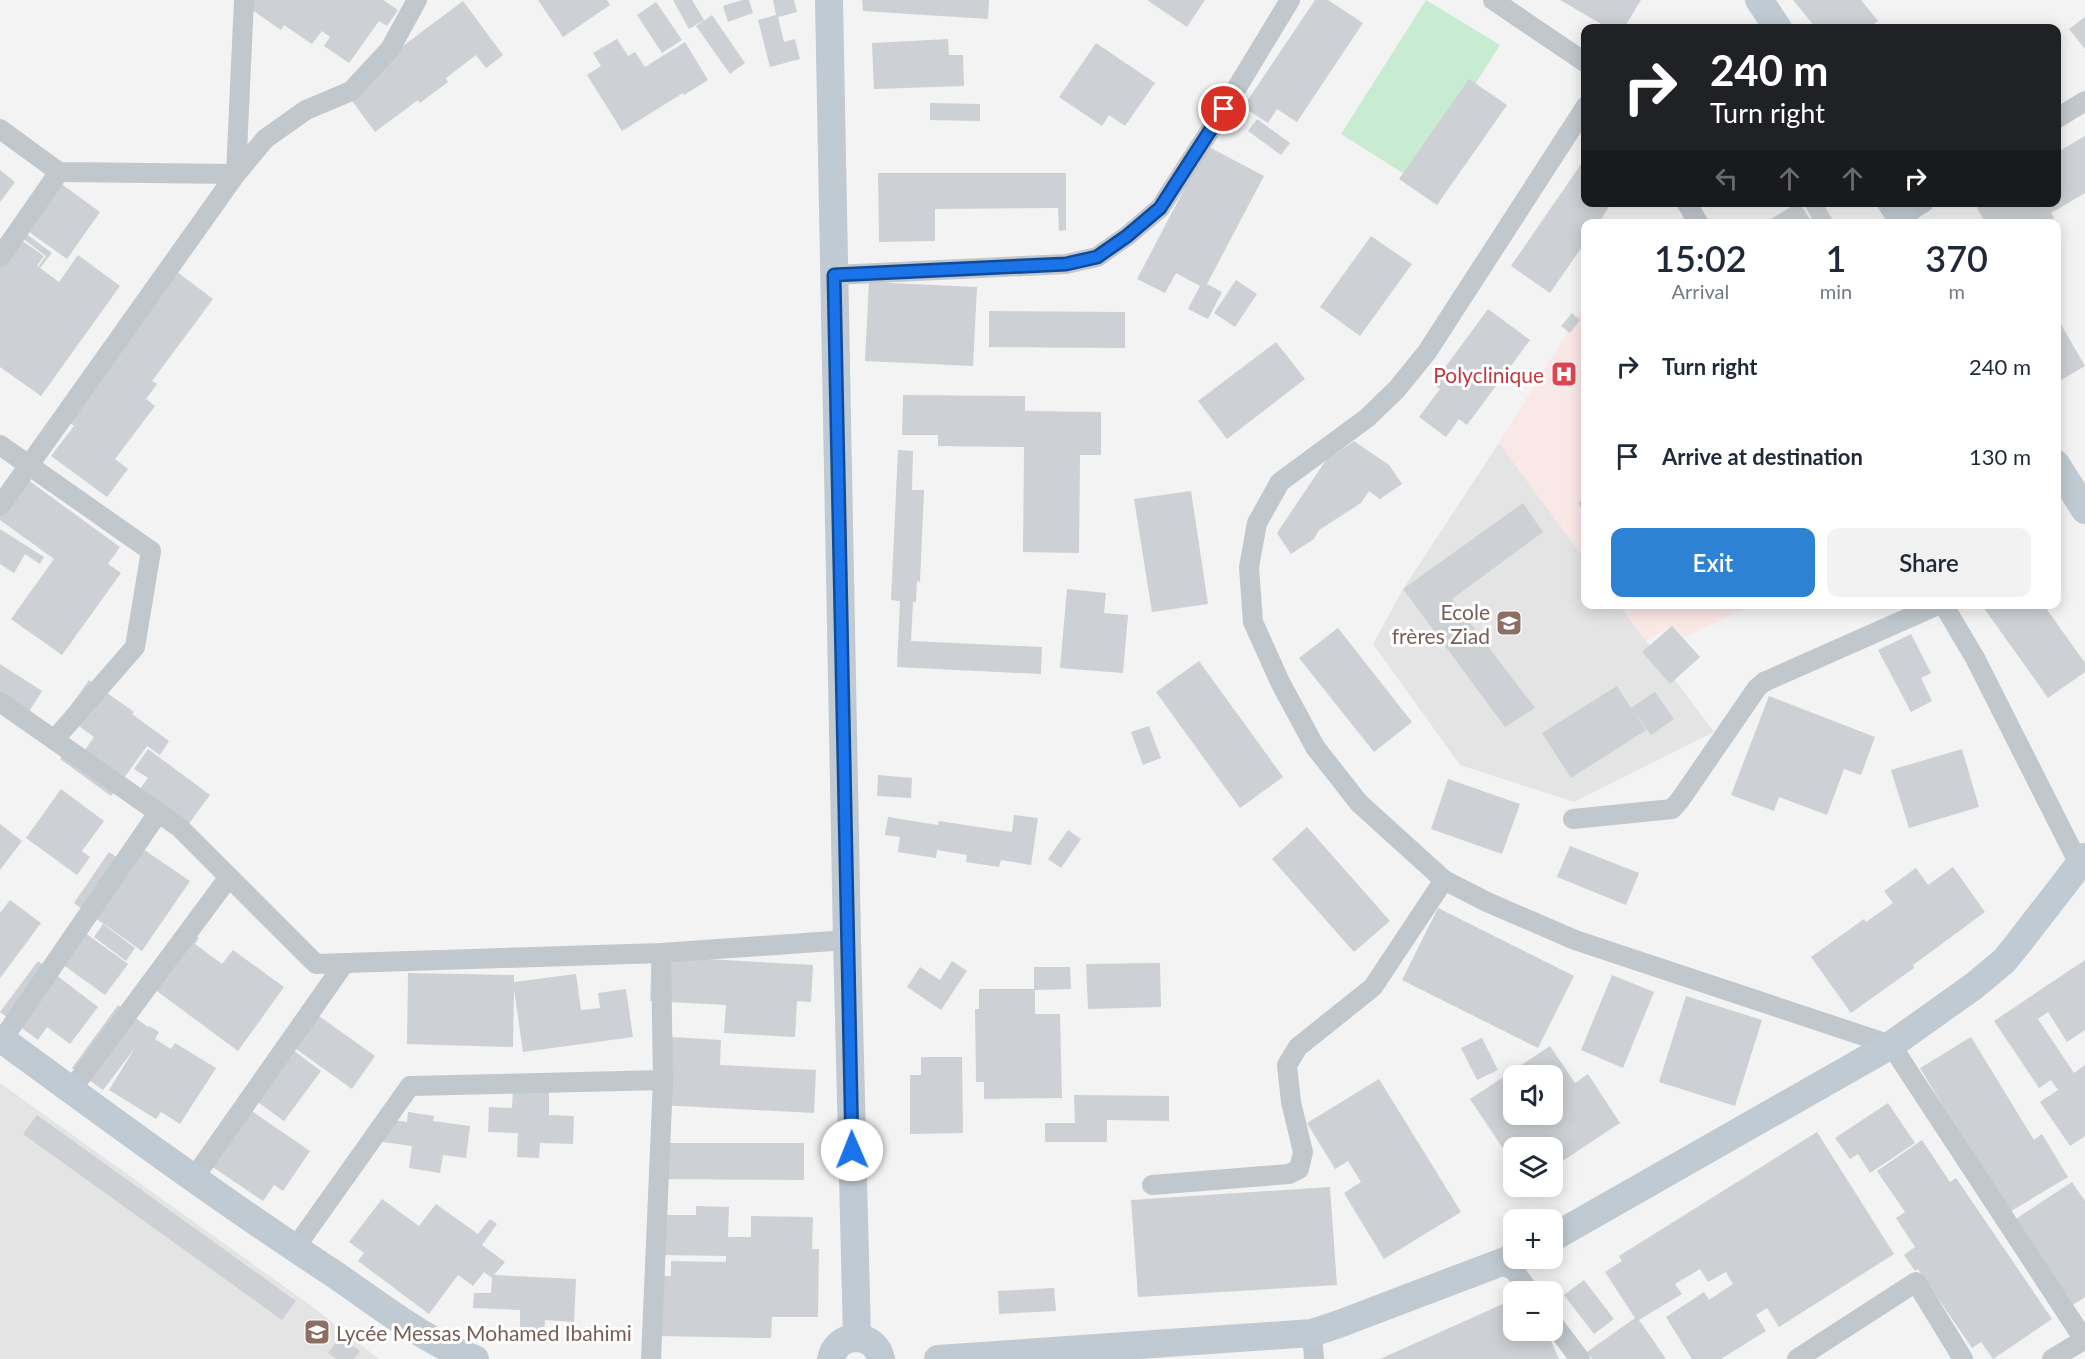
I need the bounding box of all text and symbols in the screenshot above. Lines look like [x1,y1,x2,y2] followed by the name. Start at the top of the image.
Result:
[1710,45,1828,95] text: 240 m
[1611,48,1689,126] icon: right
[1198,83,1249,134] pin
[1207,92,1240,125] icon: arrive
[1710,96,1825,129] text: Turn right
[1710,162,1743,195] icon: left
[1773,162,1806,195] icon: ahead
[1836,162,1869,195] icon: ahead
[1899,162,1932,195] icon: right
[1654,236,1747,280] text: 15:02
[1826,236,1846,280] text: 1
[1925,236,1988,280] text: 370
[1672,279,1729,303] text: Arrival
[1820,279,1852,303] text: min
[1948,279,1965,303] text: m
[1611,350,1644,383] icon: right
[1662,353,1757,380] text: Turn right
[1969,353,2031,380] text: 240 m
[1549,359,1579,389] hospital icon: Polyclinique
[1433,362,1544,387] place label: Polyclinique
[1611,440,1644,473] icon: arrive
[1662,443,1863,470] text: Arrive at destination
[1969,443,2031,470] text: 130 m
[1611,528,1815,597] button: Exit
[1827,528,2031,597] button: Share
[1392,599,1490,648] place label: Ecole frères Ziad
[1494,608,1524,638] school or university icon: Ecole frères Ziad
[1503,1065,1563,1341] map controls
[1503,1065,1563,1125] button: sound
[820,1118,884,1182] position arrow
[1503,1137,1563,1197] button: layers
[1503,1209,1563,1269] button: +
[1503,1281,1563,1341] button: −
[302,1317,332,1347] school or university icon: Lycée Messas Mohamed Ibahimi
[336,1320,632,1345] place label: Lycée Messas Mohamed Ibahimi

